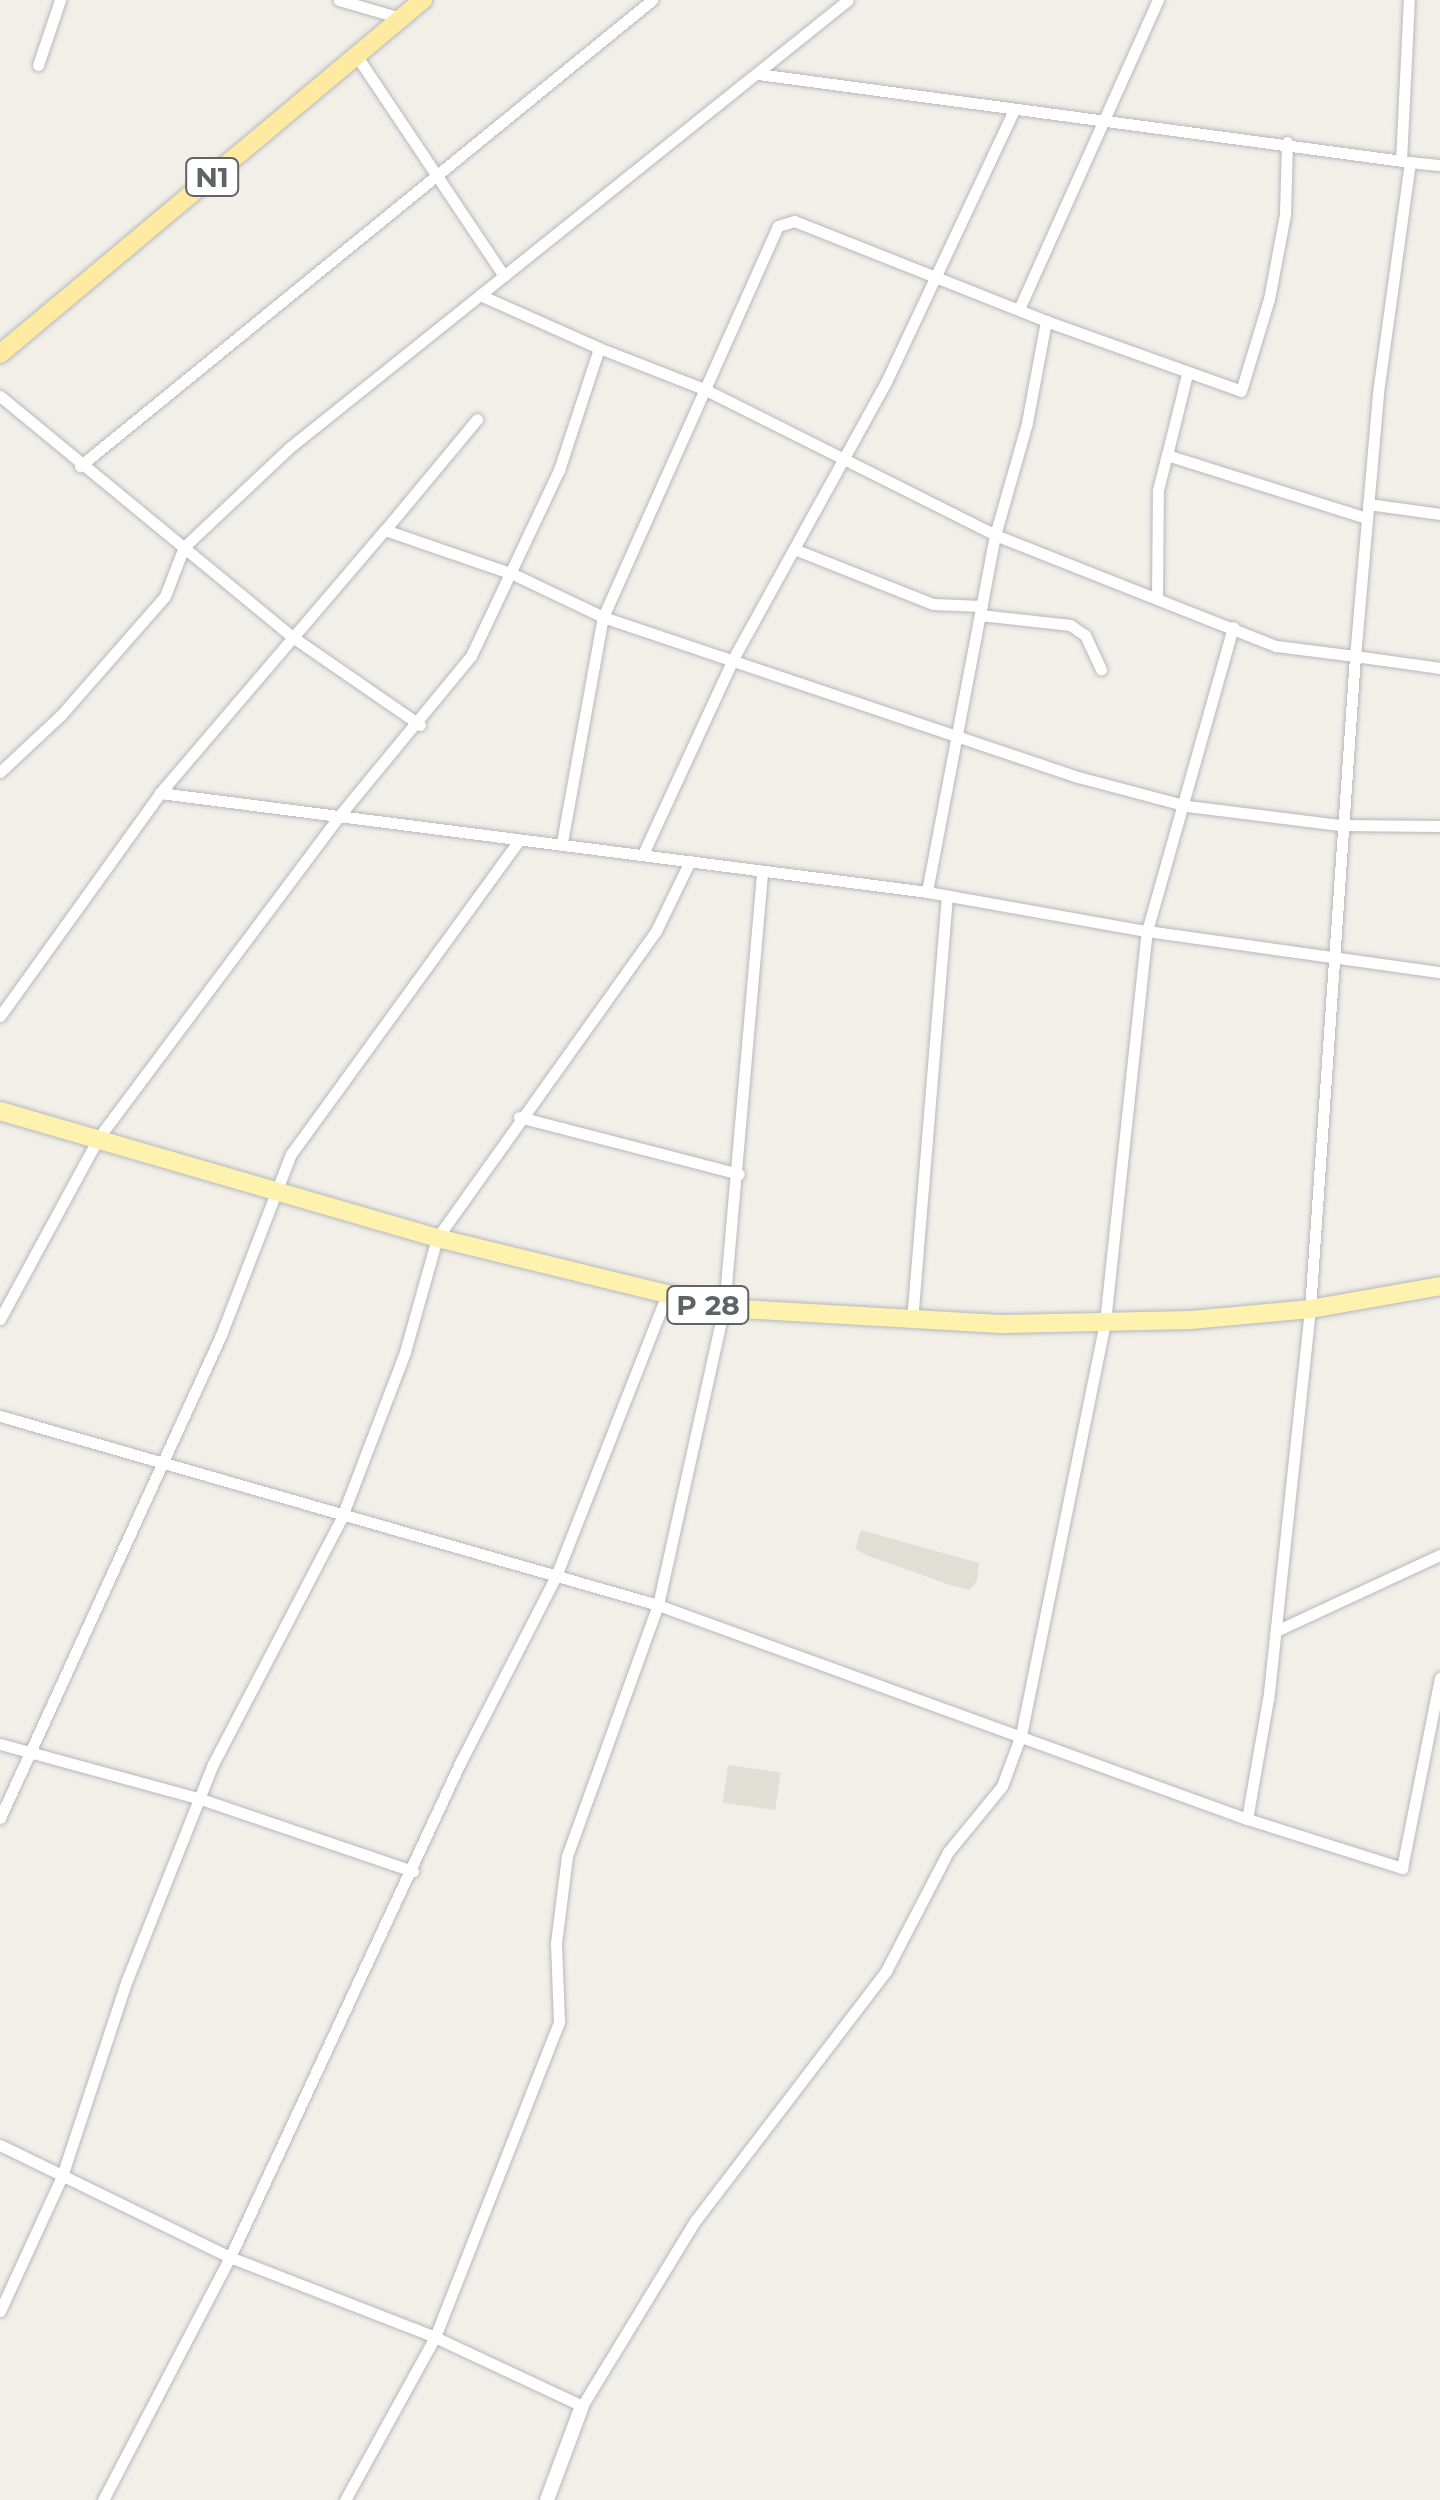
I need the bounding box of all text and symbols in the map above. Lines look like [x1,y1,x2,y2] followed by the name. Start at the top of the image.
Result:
[184,154,240,200] road number: N1
[666,1282,750,1328] road number: P 28

